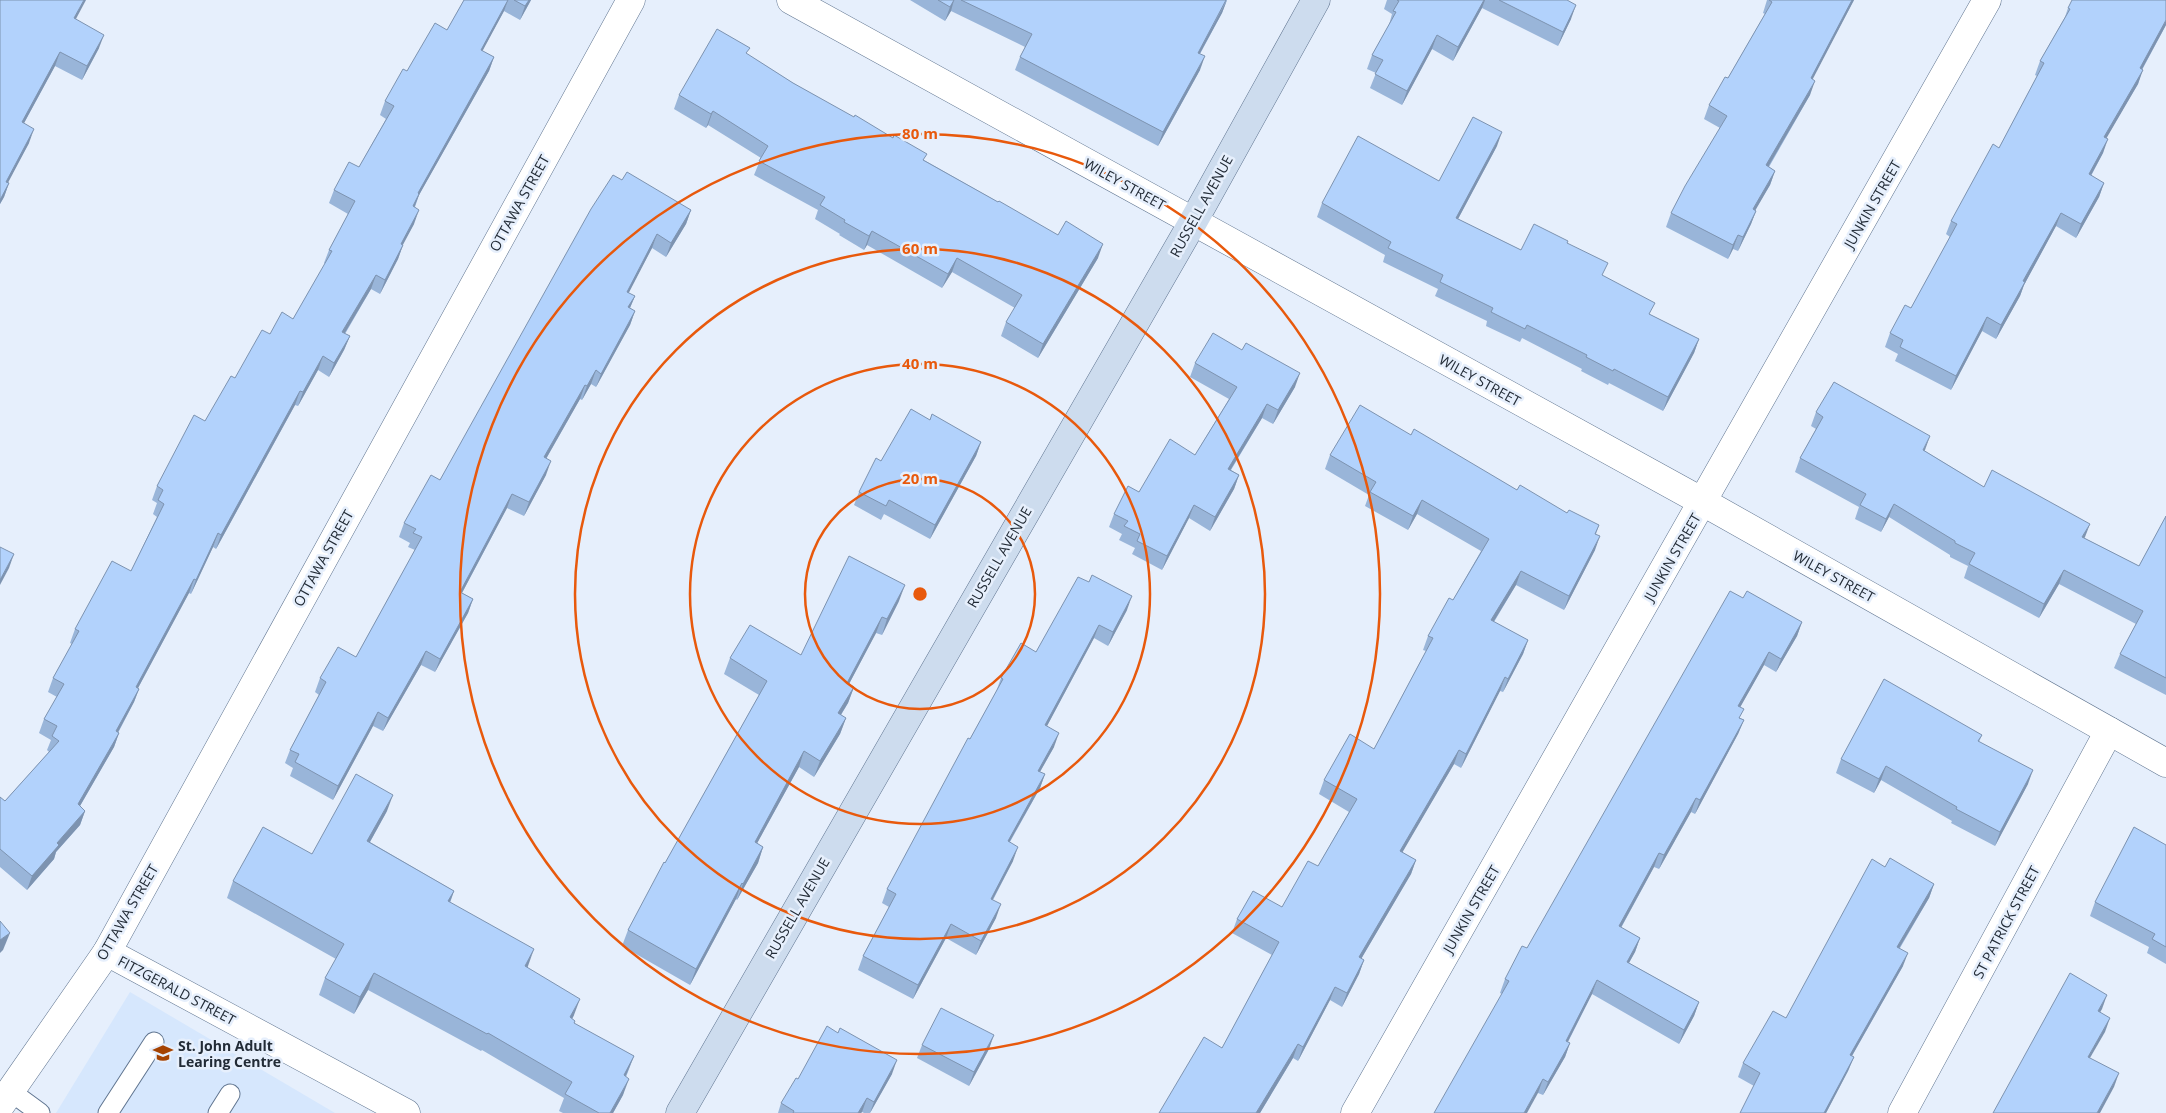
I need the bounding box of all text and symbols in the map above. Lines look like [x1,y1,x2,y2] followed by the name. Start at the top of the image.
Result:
[902,123,938,143] text: 80 m
[485,151,554,255] street label: OTTAWA STREET
[1165,152,1237,260] street label: RUSSELL AVENUE
[1081,154,1170,214] street label: WILEY STREET
[1838,156,1905,253] street label: JUNKIN STREET
[902,238,938,258] text: 60 m
[1436,350,1525,410] street label: WILEY STREET
[902,353,938,373] text: 40 m
[902,468,938,488] text: 20 m
[962,503,1036,611] street label: RUSSELL AVENUE
[289,506,358,610] street label: OTTAWA STREET
[1638,509,1705,606] street label: JUNKIN STREET
[1790,546,1879,606] street label: WILEY STREET
[911,585,929,603] centre of rings
[760,854,834,962] street label: RUSSELL AVENUE
[92,860,162,963] street label: OTTAWA STREET
[1437,861,1504,958] street label: JUNKIN STREET
[1968,862,2044,982] street label: ST PATRICK STREET
[115,951,239,1029] street label: FITZGERALD STREET
[178,1036,281,1071] place label: St. John Adult Learing Centre
[152,1042,174,1064] school or university icon: St. John Adult Learing Centre

